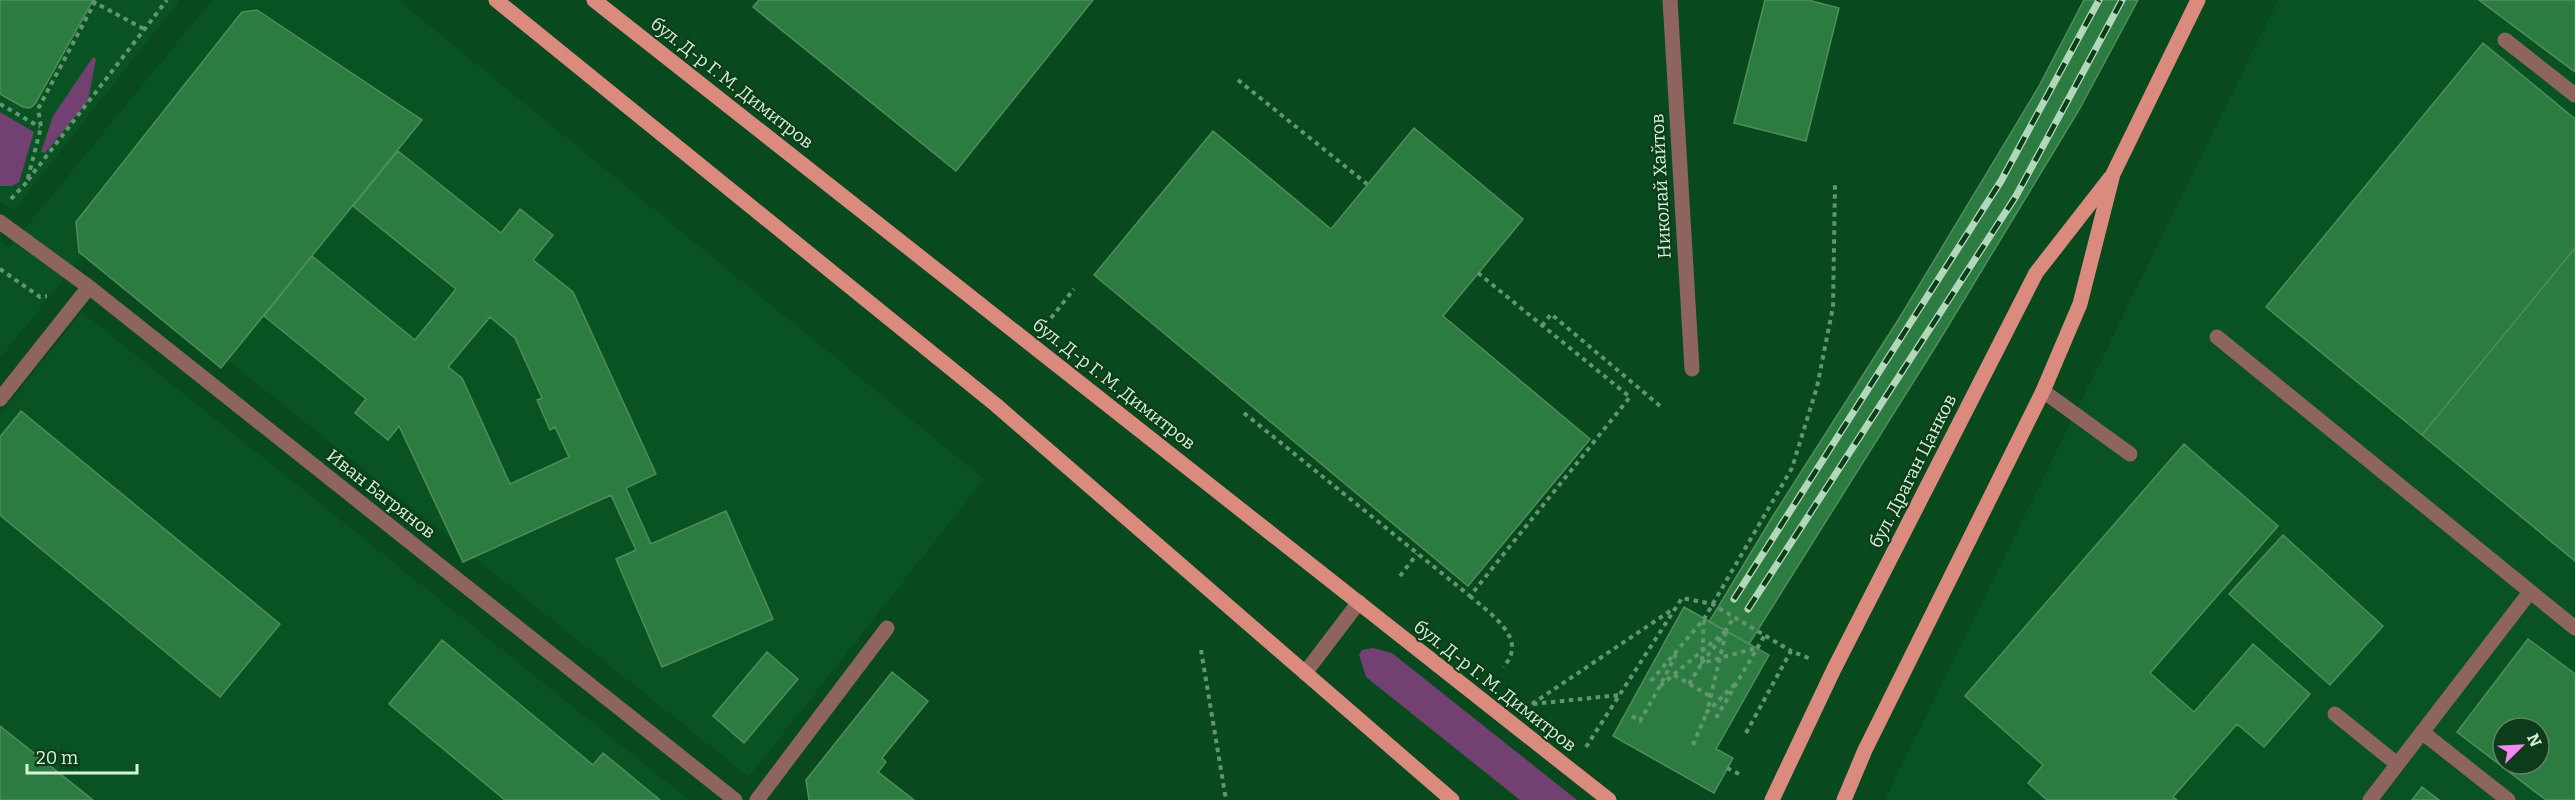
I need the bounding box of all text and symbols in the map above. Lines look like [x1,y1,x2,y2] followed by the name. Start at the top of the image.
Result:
[646,13,818,153] street label: бул. Д-р Г. М. Димитров
[1646,113,1676,259] street label: Николай Хайтов
[1028,314,1200,454] street label: бул. Д-р Г. М. Димитров
[1865,390,1961,552] street label: бул. Драган Цанков
[322,445,440,543] street label: Иван Багрянов
[1409,616,1581,756] street label: бул. Д-р Г. М. Димитров
[2491,716,2551,776] north arrow
[2523,731,2545,750] text: N
[27,737,136,775] scale bar
[36,747,78,769] text: 20 m

